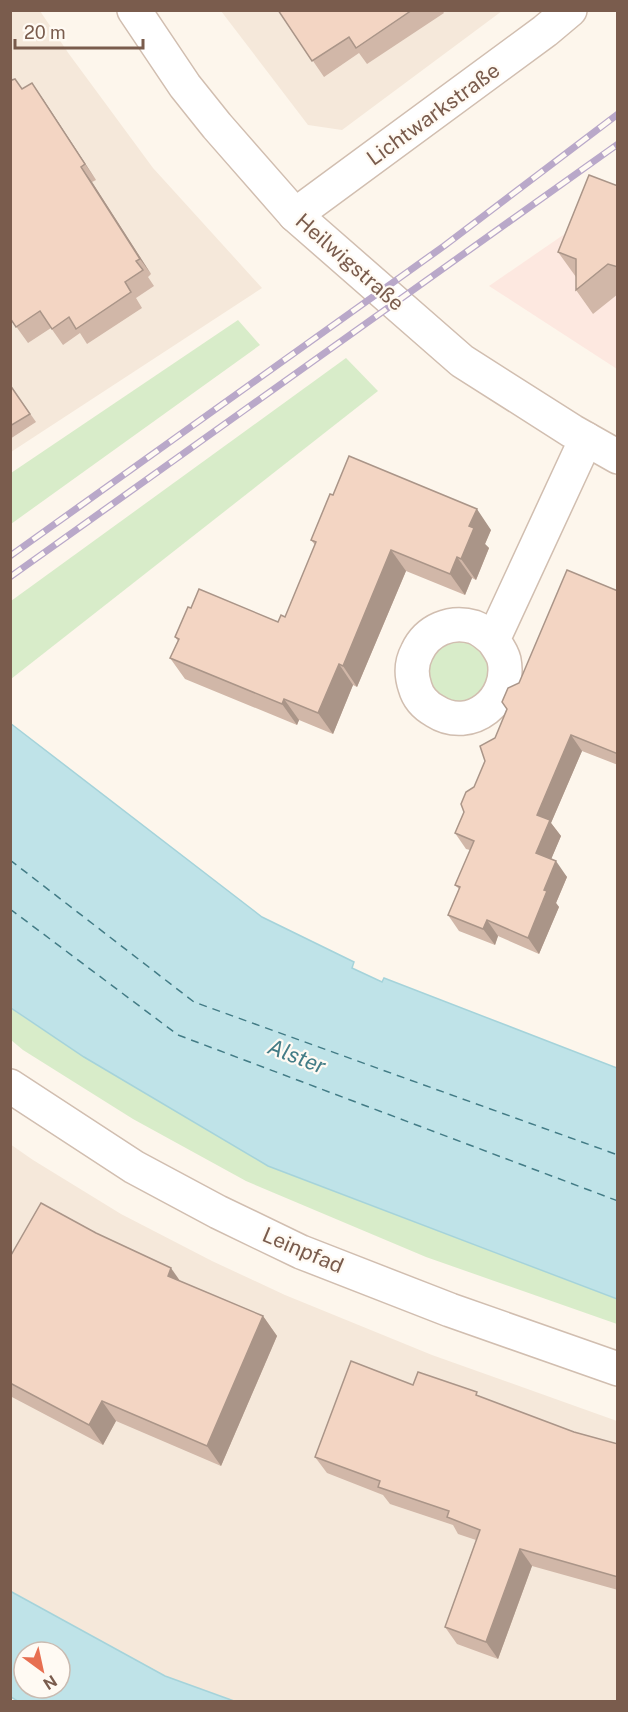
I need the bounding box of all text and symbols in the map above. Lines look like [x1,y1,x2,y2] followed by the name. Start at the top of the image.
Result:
[15,12,142,50] scale bar
[24,22,66,43] text: 20 m
[362,57,504,171] street label: Lichtwarkstraße
[291,208,409,316] street label: Heilwigstraße
[264,1033,330,1079] water label: Alster
[259,1222,347,1278] street label: Leinpfad
[12,1640,72,1700] north arrow
[39,1671,60,1694] text: N

